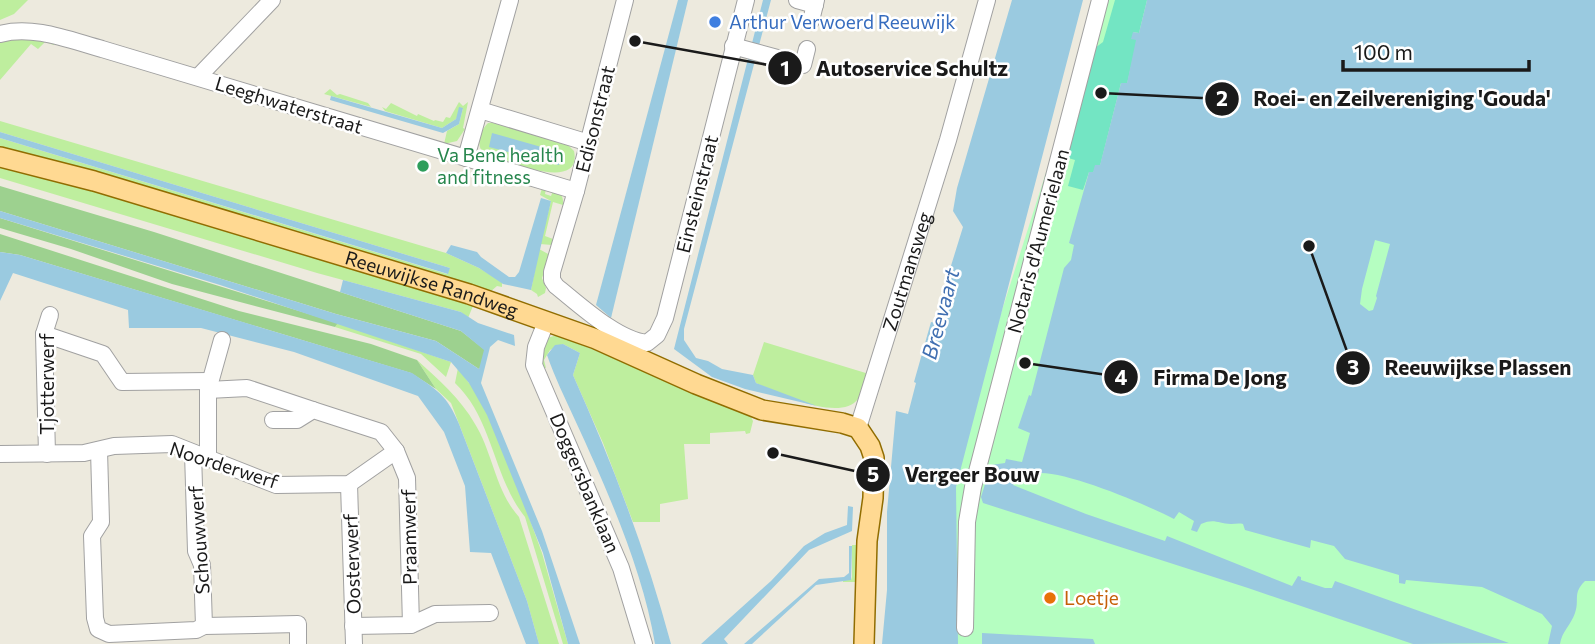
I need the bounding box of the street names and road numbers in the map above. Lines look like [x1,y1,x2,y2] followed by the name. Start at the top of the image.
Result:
[570,63,619,175] street label: Edisonstraat
[213,71,366,138] street label: Leeghwaterstraat
[671,132,722,255] street label: Einsteinstraat
[1002,146,1073,336] street label: Notaris d'Aumerielaan
[877,209,936,334] street label: Zoutmansweg
[343,245,521,322] street label: Reeuwijkse Randweg
[35,333,58,435] street label: Tjotterwerf
[546,409,625,556] street label: Doggersbanklaan
[167,436,282,493] street label: Noorderwerf
[183,485,214,595] street label: Schouwwerf
[396,489,421,585] street label: Praamwerf
[338,513,365,615] street label: Oosterwerf

